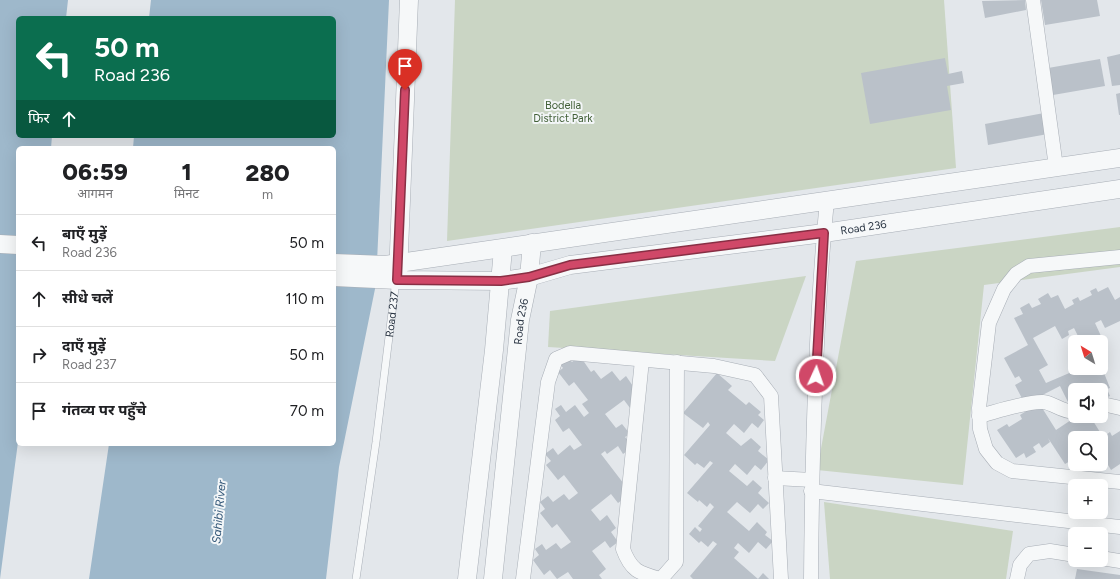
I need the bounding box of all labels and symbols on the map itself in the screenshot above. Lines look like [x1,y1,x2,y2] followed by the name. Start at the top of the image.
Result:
[388,49,422,90] pin
[533,99,593,125] park label: Bodella District Park
[840,217,887,237] street label: Road 236
[382,291,401,338] street label: Road 237
[511,297,531,345] street label: Road 236
[1068,335,1108,375] north arrow
[795,355,837,397] position arrow
[209,479,229,544] water label: Sahibi River

